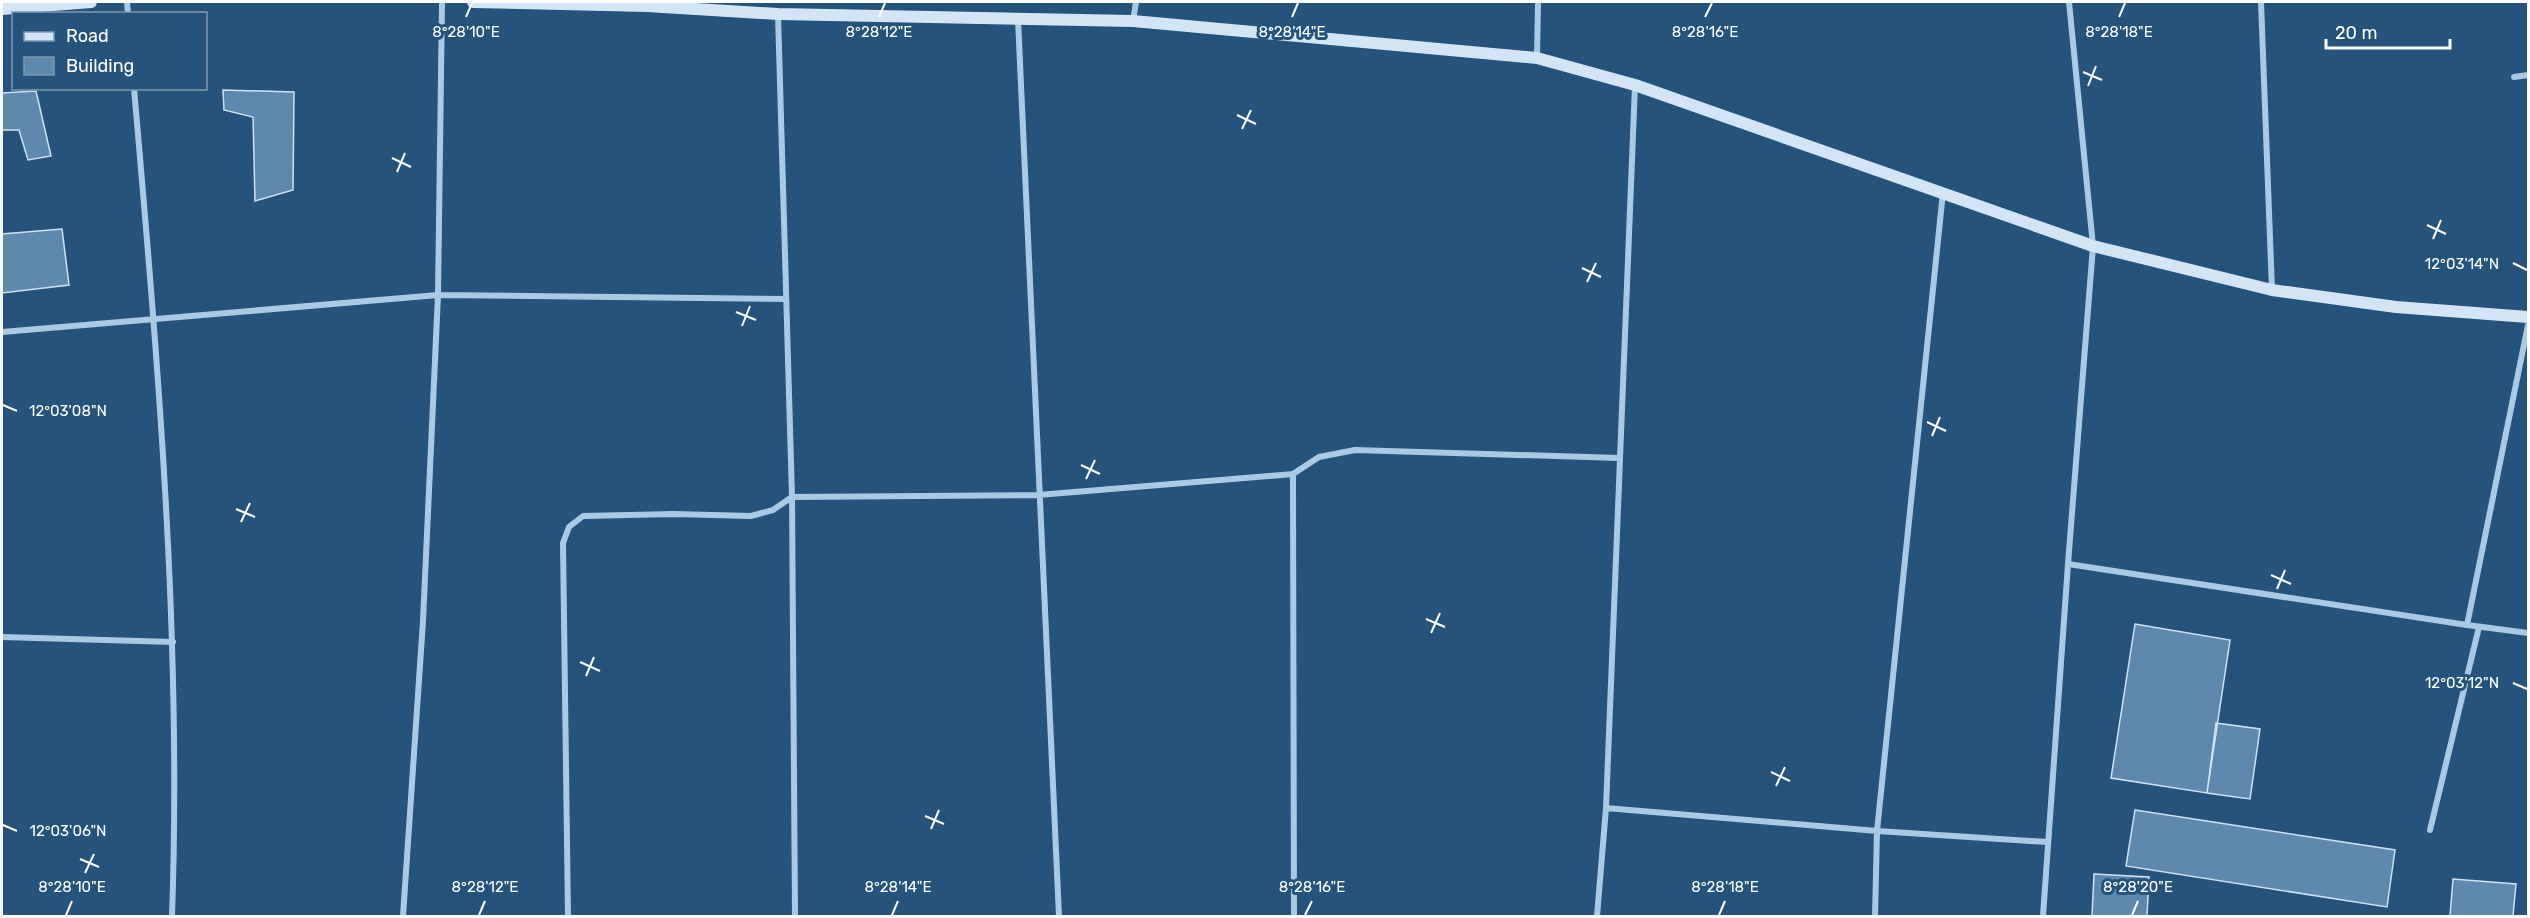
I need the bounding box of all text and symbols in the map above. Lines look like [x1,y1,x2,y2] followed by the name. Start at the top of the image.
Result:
[12,12,207,90] legend
[2326,12,2450,50] scale bar
[2335,22,2377,44] text: 20 m
[432,23,500,41] text: 8°28'10"E
[846,23,912,41] text: 8°28'12"E
[1258,23,1326,41] text: 8°28'14"E
[1672,23,1738,41] text: 8°28'16"E
[2085,23,2153,41] text: 8°28'18"E
[66,25,109,47] text: Road
[66,55,134,77] text: Building
[2425,255,2499,273] text: 12°03'14"N
[29,402,107,420] text: 12°03'08"N
[2425,674,2499,692] text: 12°03'12"N
[30,822,106,840] text: 12°03'06"N
[38,878,106,896] text: 8°28'10"E
[452,878,518,896] text: 8°28'12"E
[864,878,932,896] text: 8°28'14"E
[1279,878,1345,896] text: 8°28'16"E
[1691,878,1759,896] text: 8°28'18"E
[2103,878,2173,896] text: 8°28'20"E

